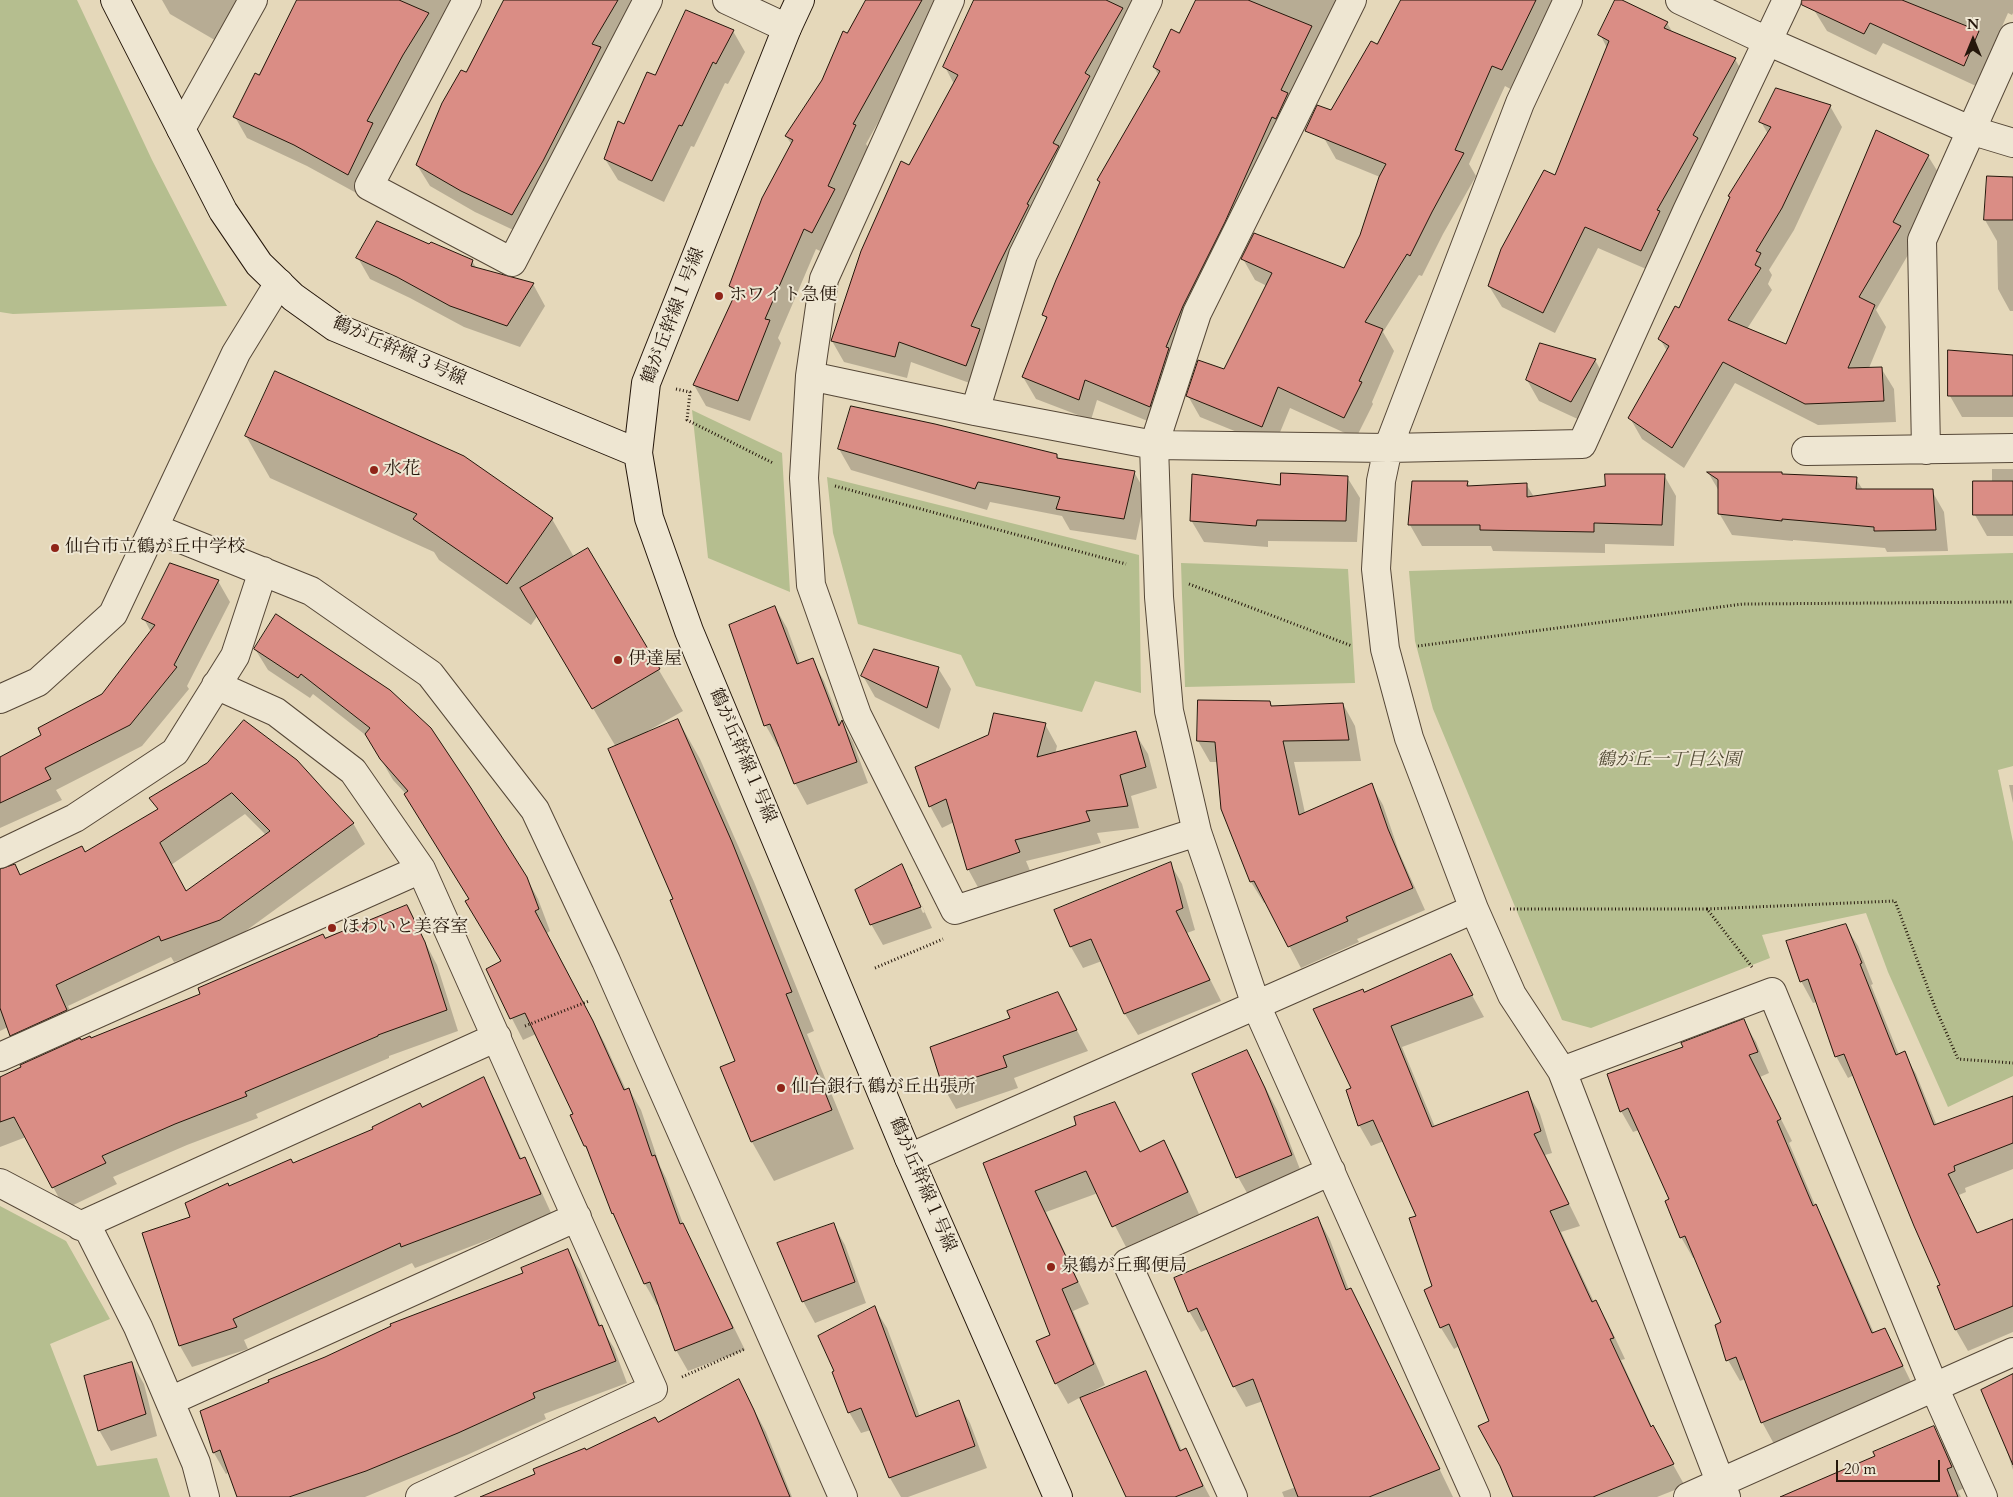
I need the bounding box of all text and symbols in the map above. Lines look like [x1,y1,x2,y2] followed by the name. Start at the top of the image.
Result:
[1948,15,1998,65] north arrow
[1967,15,1979,34] text: N
[638,245,710,387] street label: 鶴が丘幹線１号線
[729,285,837,307] place label: ホワイト急便
[713,290,725,302] marker: ホワイト急便
[329,313,469,391] street label: 鶴が丘幹線３号線
[384,459,420,481] place label: 水花
[368,464,380,476] marker: 水花
[65,537,245,559] place label: 仙台市立鶴が丘中学校
[49,542,61,554] marker: 仙台市立鶴が丘中学校
[628,649,682,671] place label: 伊達屋
[612,654,624,666] marker: 伊達屋
[704,686,780,826] street label: 鶴が丘幹線１号線
[1597,750,1741,772] park label: 鶴が丘一丁目公園
[342,917,468,939] place label: ほわいと美容室
[326,922,338,934] marker: ほわいと美容室
[791,1077,976,1099] place label: 仙台銀行 鶴が丘出張所
[775,1082,787,1094] marker: 仙台銀行 鶴が丘出張所
[884,1115,960,1255] street label: 鶴が丘幹線１号線
[1061,1256,1187,1278] place label: 泉鶴が丘郵便局
[1045,1261,1057,1273] marker: 泉鶴が丘郵便局
[1838,1450,1942,1482] scale bar
[1844,1459,1876,1479] text: 20 m

